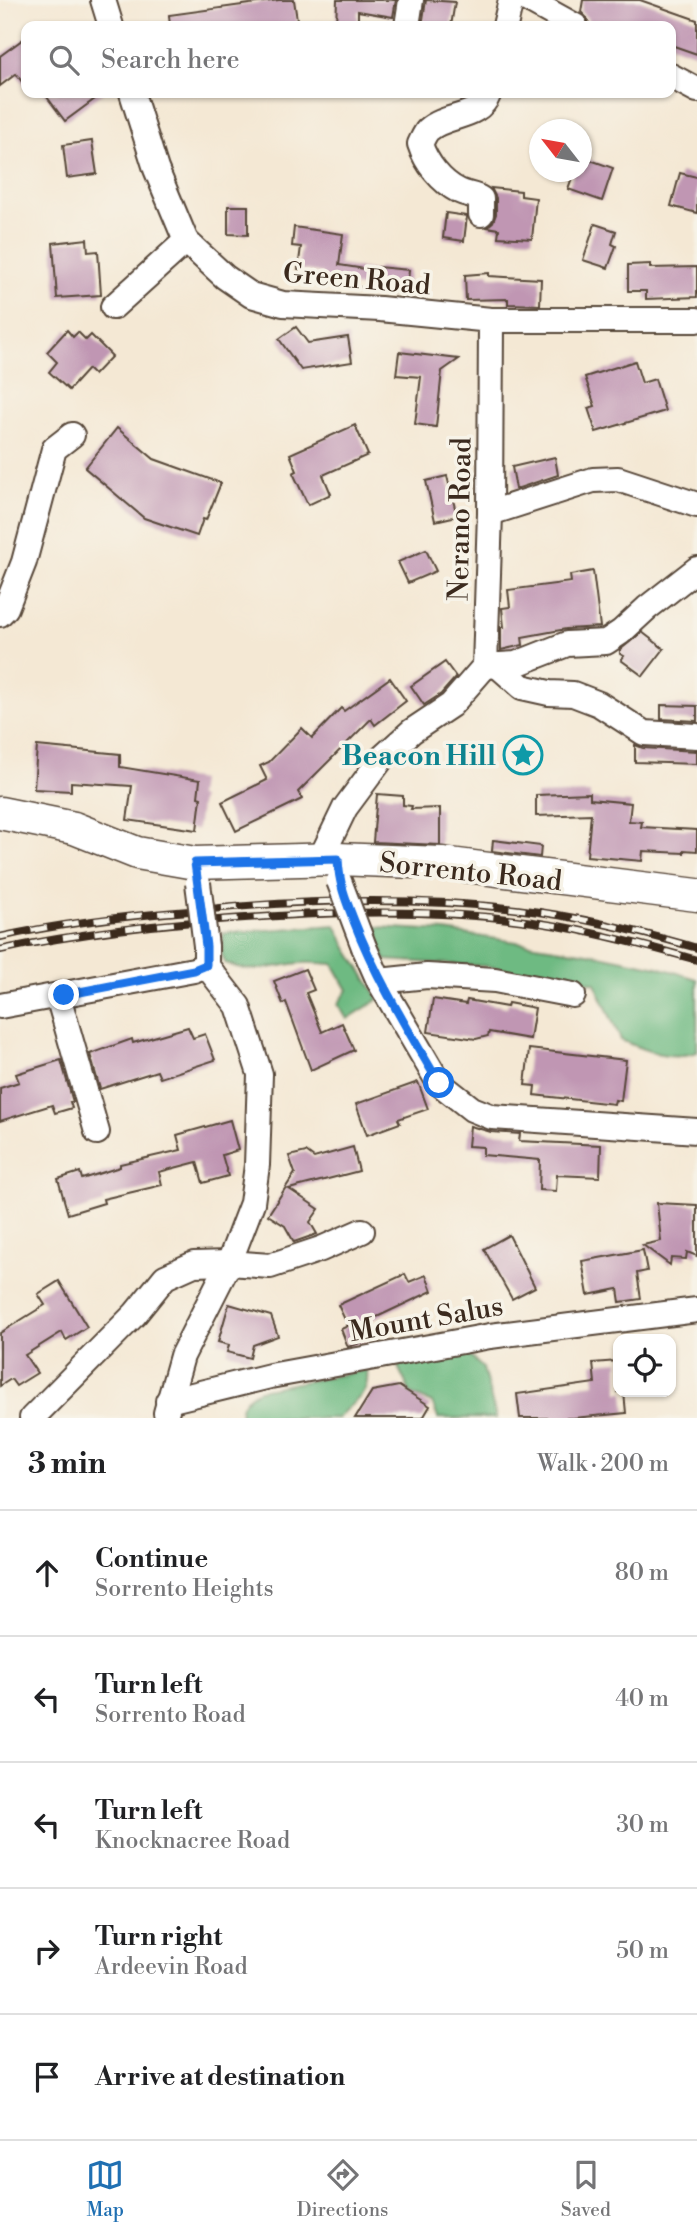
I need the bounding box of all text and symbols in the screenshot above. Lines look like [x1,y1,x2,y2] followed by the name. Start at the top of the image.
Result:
[21,21,676,98] search box
[45,41,83,79] icon: search
[101,44,240,76] text: Search here
[529,119,592,182] north arrow
[282,256,432,303] street label: Green Road
[442,437,479,601] street label: Nerano Road
[502,734,544,776] place icon: Beacon Hill
[342,739,496,774] place label: Beacon Hill
[378,846,564,899] street label: Sorrento Road
[48,979,79,1010] route end
[423,1067,454,1098] route start
[347,1289,506,1350] street label: Mount Salus
[613,1334,676,1397] map controls
[613,1334,676,1397] button: locate
[28,1445,106,1483] text: 3 min
[537,1450,669,1478] text: Walk · 200 m
[95,1543,208,1575] text: Continue
[28,1554,66,1592] icon: ahead
[615,1559,669,1587] text: 80 m
[95,1575,274,1603] text: Sorrento Heights
[95,1669,203,1701] text: Turn left
[28,1680,66,1718] icon: left
[615,1685,669,1713] text: 40 m
[95,1701,245,1729] text: Sorrento Road
[95,1795,203,1827] text: Turn left
[28,1806,66,1844] icon: left
[616,1811,669,1839] text: 30 m
[95,1827,290,1855] text: Knocknacree Road
[95,1921,223,1953] text: Turn right
[28,1932,66,1970] icon: right
[616,1937,669,1965] text: 50 m
[95,1953,248,1981] text: Ardeevin Road
[28,2058,66,2096] icon: arrive
[95,2061,345,2093] text: Arrive at destination
[86,2156,124,2222] tab: Map
[297,2156,388,2222] tab: Directions
[561,2156,611,2222] tab: Saved

